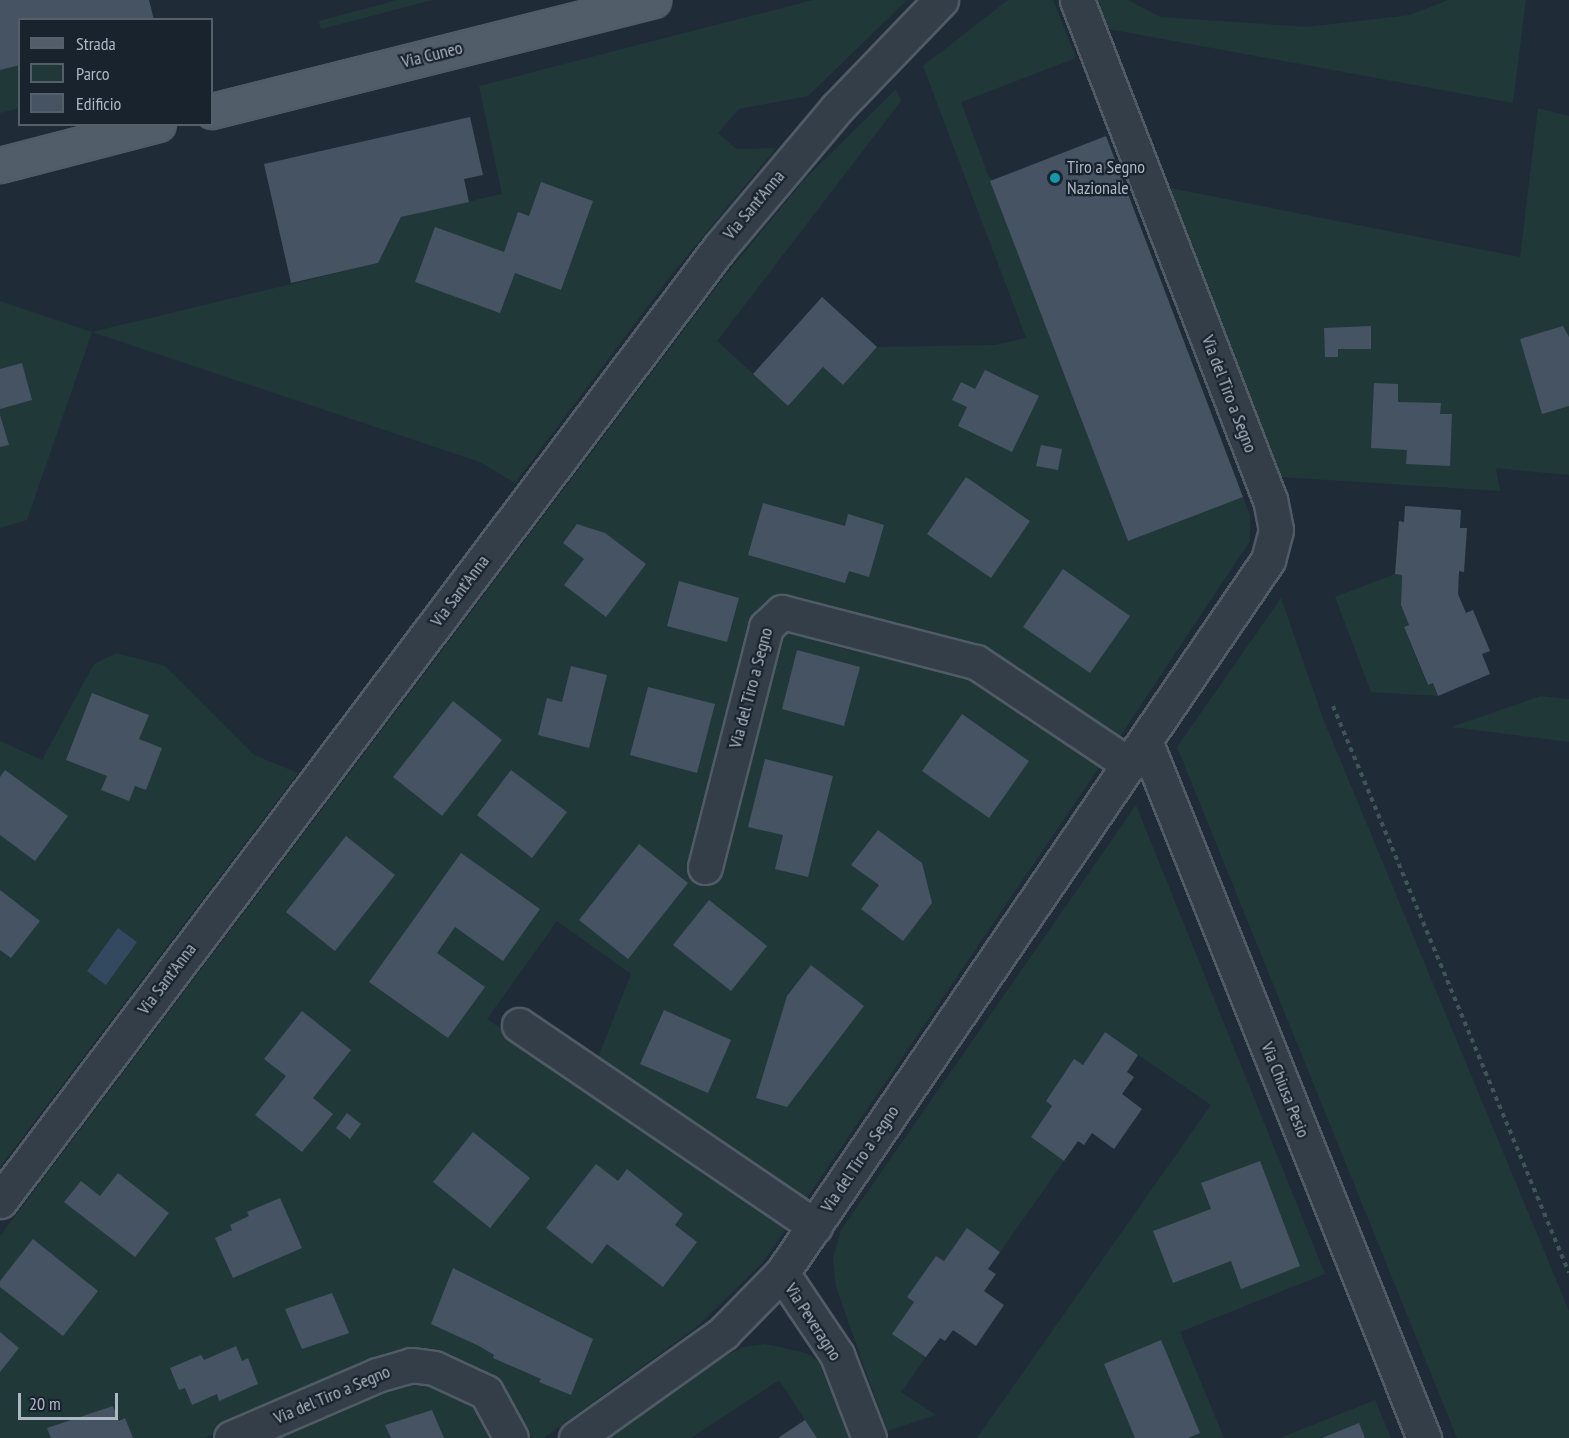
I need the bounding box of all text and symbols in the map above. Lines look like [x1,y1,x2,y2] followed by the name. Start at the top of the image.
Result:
[18,18,213,126] legend
[76,32,116,55] text: Strada
[399,37,465,73] street label: Via Cuneo
[76,62,110,85] text: Parco
[76,92,121,115] text: Edificio
[1067,157,1145,200] place label: Tiro a Segno Nazionale
[719,166,789,244] street label: Via Sant'Anna
[1048,171,1062,185] marker: Tiro a Segno Nazionale
[1197,332,1261,456] street label: Via del Tiro a Segno
[426,551,494,631] street label: Via Sant'Anna
[724,625,778,751] street label: Via del Tiro a Segno
[133,939,201,1019] street label: Via Sant'Anna
[1256,1039,1314,1141] street label: Via Chiusa Pesio
[816,1101,904,1217] street label: Via del Tiro a Segno
[780,1279,846,1365] street label: Via Peveragno
[271,1361,393,1429] street label: Via del Tiro a Segno
[21,1381,122,1419] scale bar
[29,1392,61,1415] text: 20 m

